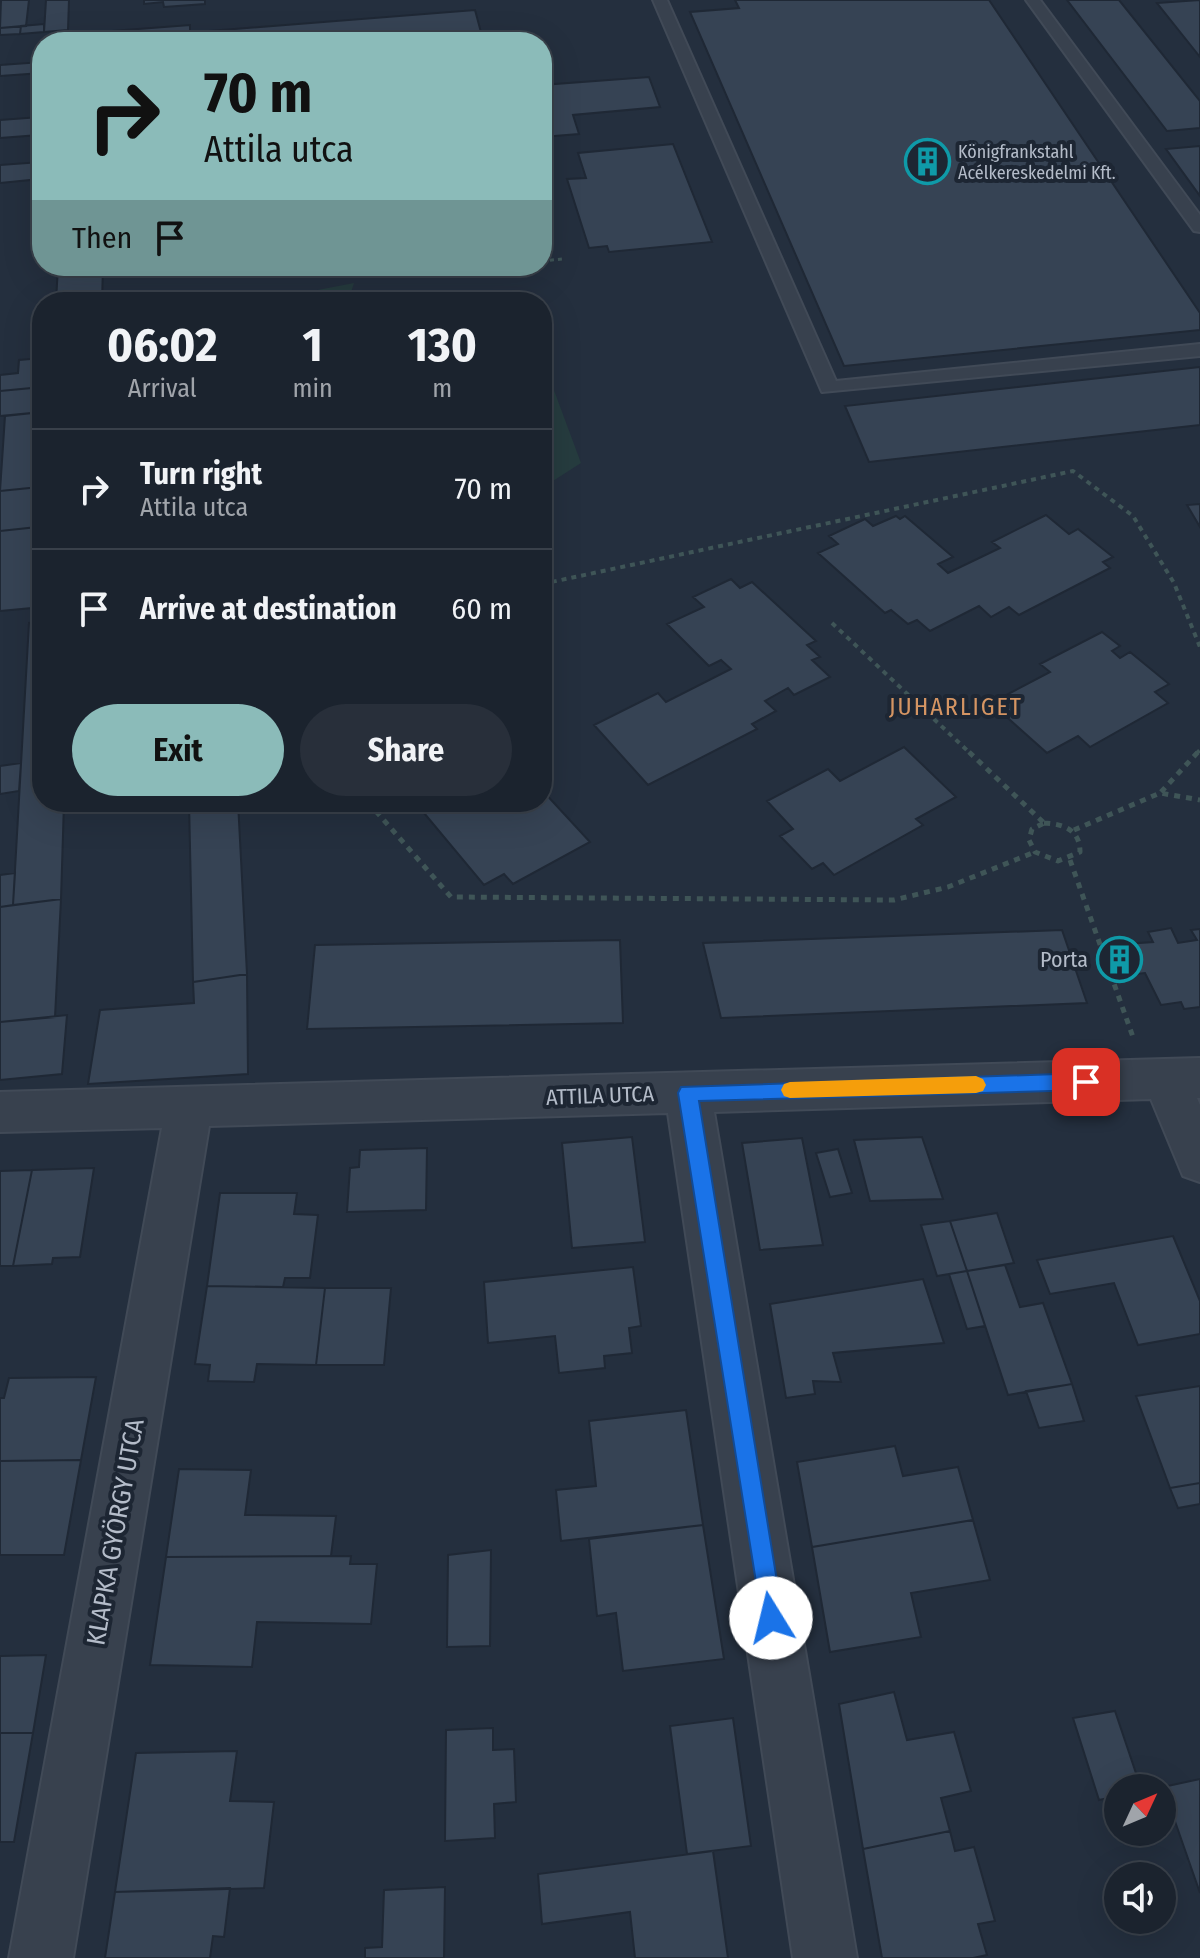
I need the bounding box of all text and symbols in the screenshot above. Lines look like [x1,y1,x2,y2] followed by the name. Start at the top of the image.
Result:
[204,60,312,127] text: 70 m
[72,64,176,168] icon: right
[204,128,354,172] text: Attila utca
[903,138,951,186] building icon: Königfrankstahl Acélkereskedelmi Kft.
[958,141,1116,184] place label: Königfrankstahl Acélkereskedelmi Kft.
[148,216,192,260] icon: arrive
[72,220,132,256] text: Then
[107,316,217,374] text: 06:02
[302,316,323,374] text: 1
[408,316,477,374] text: 130
[128,373,197,404] text: Arrival
[292,373,333,404] text: min
[432,373,452,404] text: m
[140,456,262,492] text: Turn right
[72,467,116,511] icon: right
[454,471,512,507] text: 70 m
[140,492,248,523] text: Attila utca
[72,587,116,631] icon: arrive
[140,591,397,627] text: Arrive at destination
[451,591,512,627] text: 60 m
[889,693,1023,721] district label: JUHARLIGET
[72,704,284,796] button: Exit
[300,704,512,796] button: Share
[1095,935,1143,983] building icon: Porta
[1040,946,1088,973] place label: Porta
[1052,1048,1120,1116] pin
[1064,1060,1108,1104] icon: arrive
[545,1080,655,1111] street label: ATTILA UTCA
[80,1416,151,1648] street label: KLAPKA GYÖRGY UTCA
[729,1576,813,1660] position arrow
[1104,1774,1176,1846] north arrow
[1104,1774,1176,1934] map controls
[1104,1862,1176,1934] button: sound

